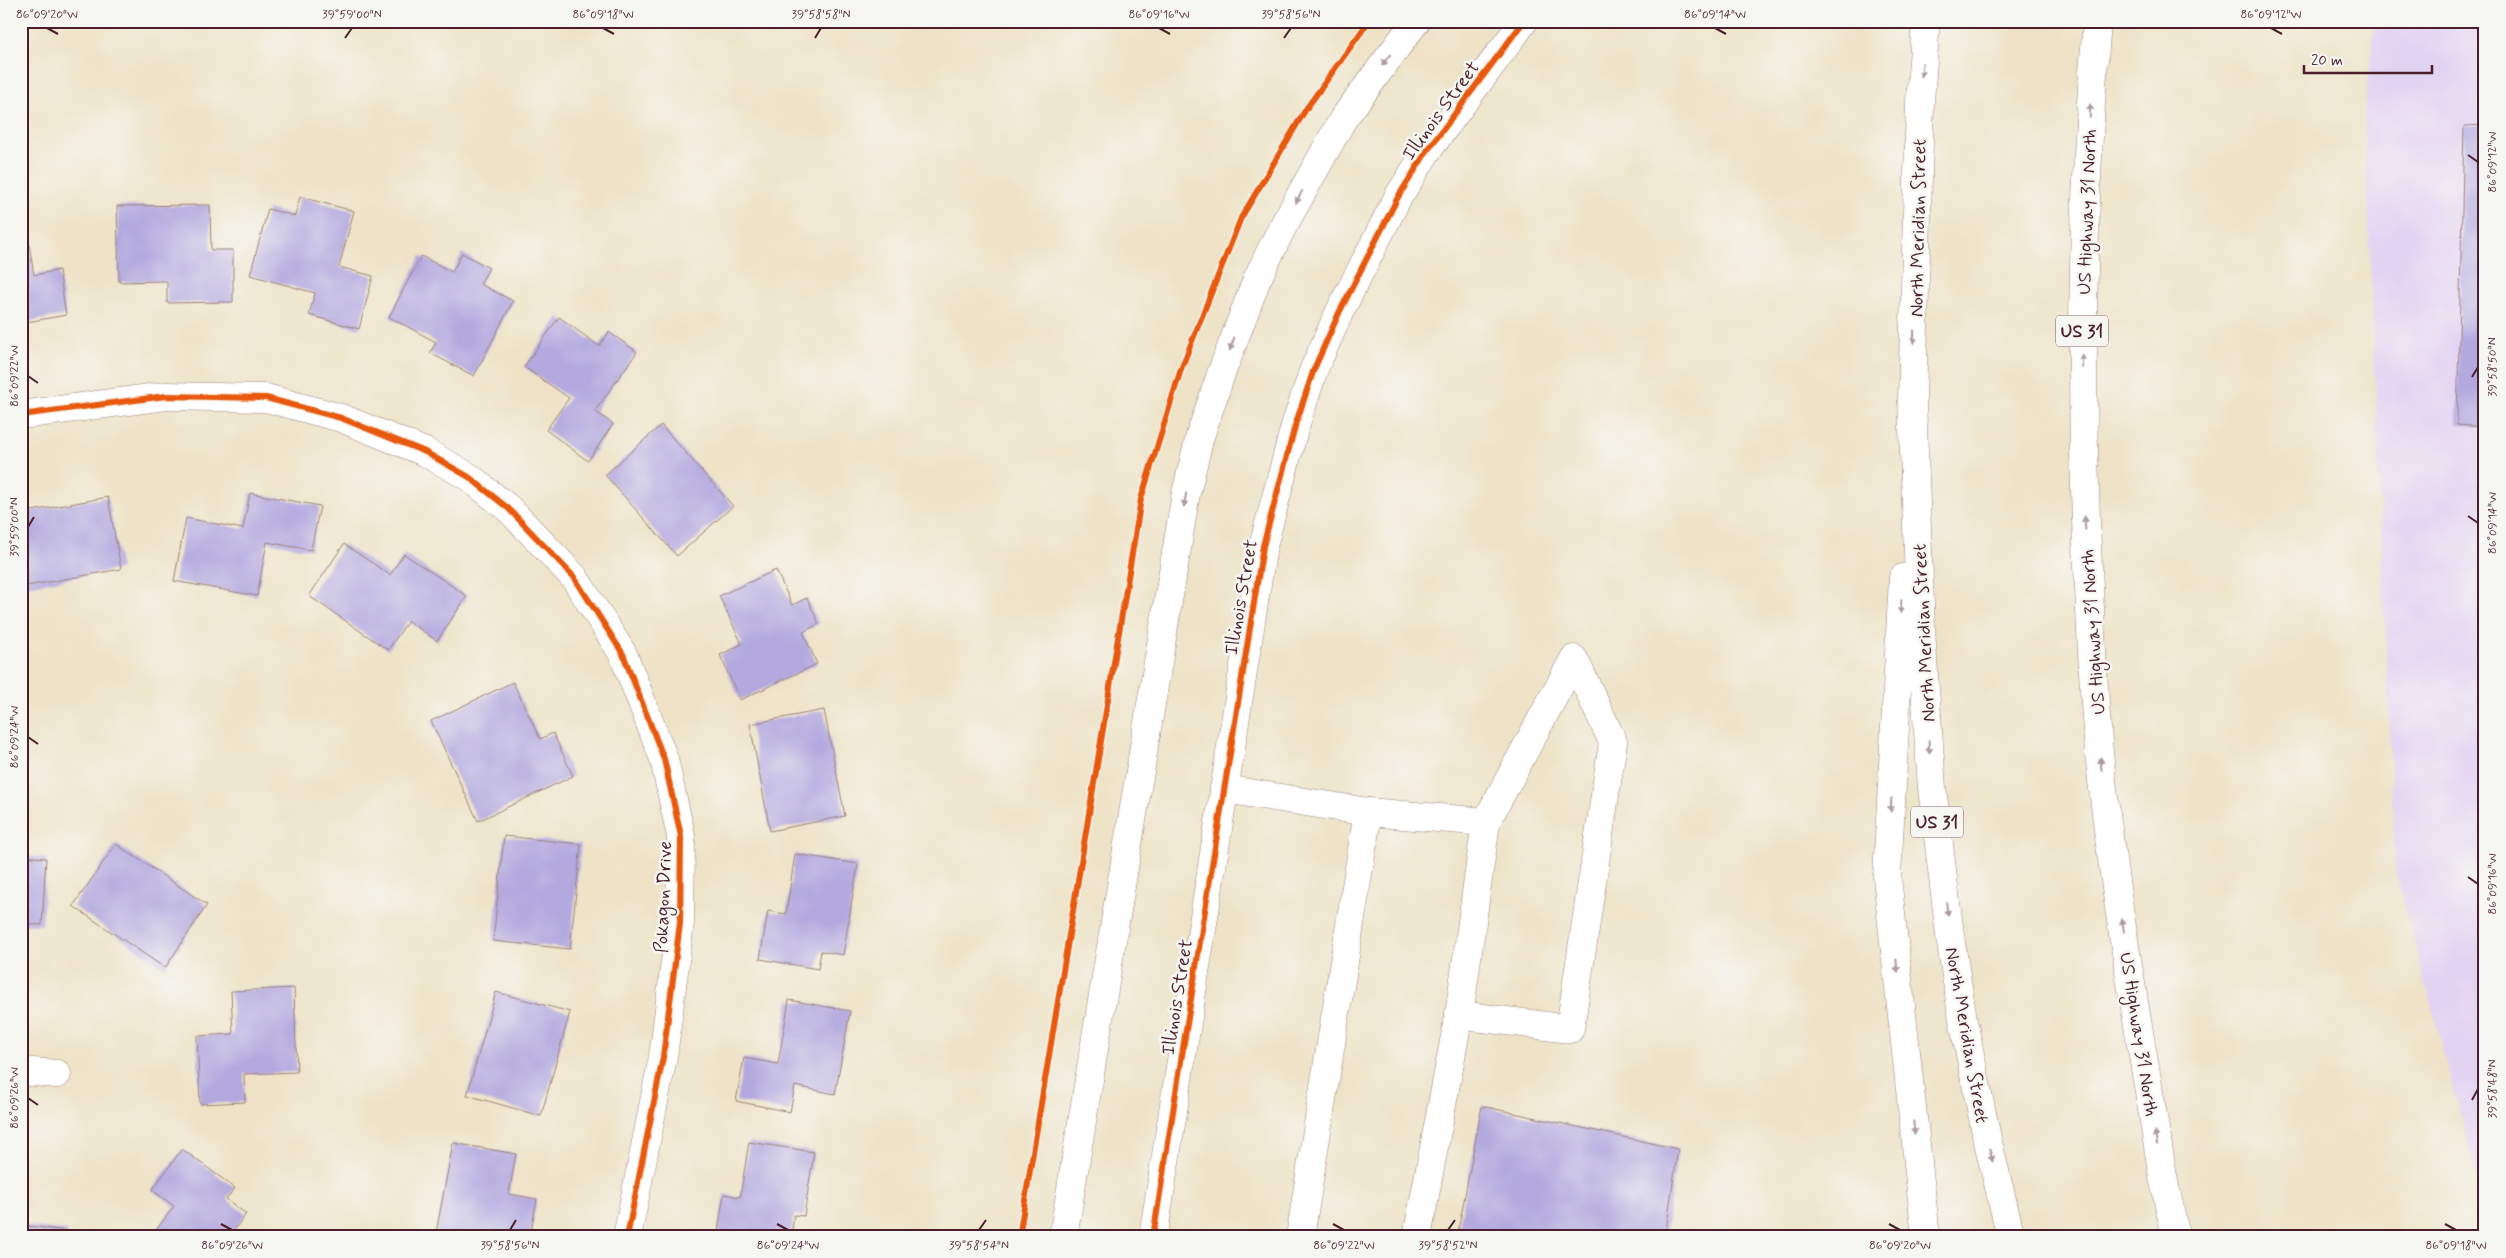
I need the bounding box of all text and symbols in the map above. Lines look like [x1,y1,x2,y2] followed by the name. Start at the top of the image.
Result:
[16,7,78,23] text: 86°09'20"W
[322,7,382,23] text: 39°59'00"N
[572,7,634,23] text: 86°09'18"W
[791,7,851,23] text: 39°58'58"N
[1128,7,1190,23] text: 86°09'16"W
[1261,7,1321,23] text: 39°58'56"N
[1684,7,1746,23] text: 86°09'14"W
[2241,7,2302,23] text: 86°09'12"W
[2304,42,2431,74] scale bar
[2311,51,2343,71] text: 20 m
[1381,53,1391,67] one-way arrow
[1397,56,1486,166] street label: Illinois Street
[1918,62,1926,78] one-way arrow
[2086,103,2094,119] one-way arrow
[2072,129,2105,295] street label: US Highway 31 North
[2485,131,2501,192] text: 86°09'12"W
[1904,139,1933,317] street label: North Meridian Street
[1295,189,1303,204] one-way arrow
[2056,316,2108,346] road number: US 31
[1910,329,1918,345] one-way arrow
[1228,337,1235,352] one-way arrow
[2485,337,2501,397] text: 39°58'50"N
[7,345,23,407] text: 86°09'22"W
[2078,353,2086,369] one-way arrow
[1181,492,1189,508] one-way arrow
[2485,492,2501,554] text: 86°09'14"W
[7,497,23,557] text: 39°59'00"N
[2081,515,2089,531] one-way arrow
[1219,537,1264,657] street label: Illinois Street
[1907,543,1942,723] street label: North Meridian Street
[2075,548,2114,715] street label: US Highway 31 North
[1897,600,1905,616] one-way arrow
[7,706,23,768] text: 86°09'24"W
[1926,739,1934,755] one-way arrow
[2097,756,2105,772] one-way arrow
[1886,797,1894,813] one-way arrow
[1911,806,1963,838] road number: US 31
[649,841,680,954] street label: Pokagon Drive
[2485,853,2501,915] text: 86°09'16"W
[1943,901,1951,917] one-way arrow
[2118,917,2126,933] one-way arrow
[1156,938,1199,1057] street label: Illinois Street
[1939,945,1994,1125] street label: North Meridian Street
[2111,950,2164,1118] street label: US Highway 31 North
[1893,959,1901,975] one-way arrow
[2485,1060,2501,1118] text: 39°58'48"N
[7,1067,23,1129] text: 86°09'26"W
[1910,1120,1918,1136] one-way arrow
[2152,1129,2160,1145] one-way arrow
[1987,1147,1995,1162] one-way arrow
[201,1238,263,1254] text: 86°09'26"W
[480,1238,540,1254] text: 39°58'56"N
[757,1238,819,1254] text: 86°09'24"W
[949,1238,1009,1254] text: 39°58'54"N
[1313,1238,1375,1254] text: 86°09'22"W
[1419,1238,1477,1254] text: 39°58'52"N
[1869,1238,1931,1254] text: 86°09'20"W
[2425,1238,2487,1254] text: 86°09'18"W

